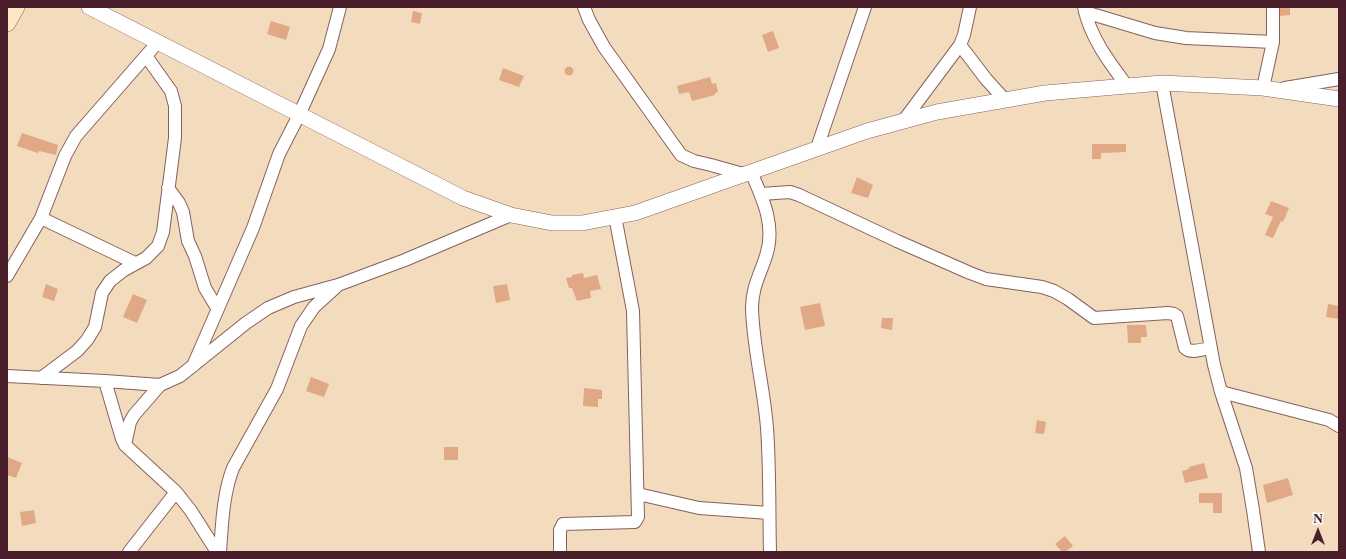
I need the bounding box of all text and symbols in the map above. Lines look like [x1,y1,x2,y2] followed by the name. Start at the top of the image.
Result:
[1298,511,1338,551] north arrow
[1313,512,1323,526] text: N

